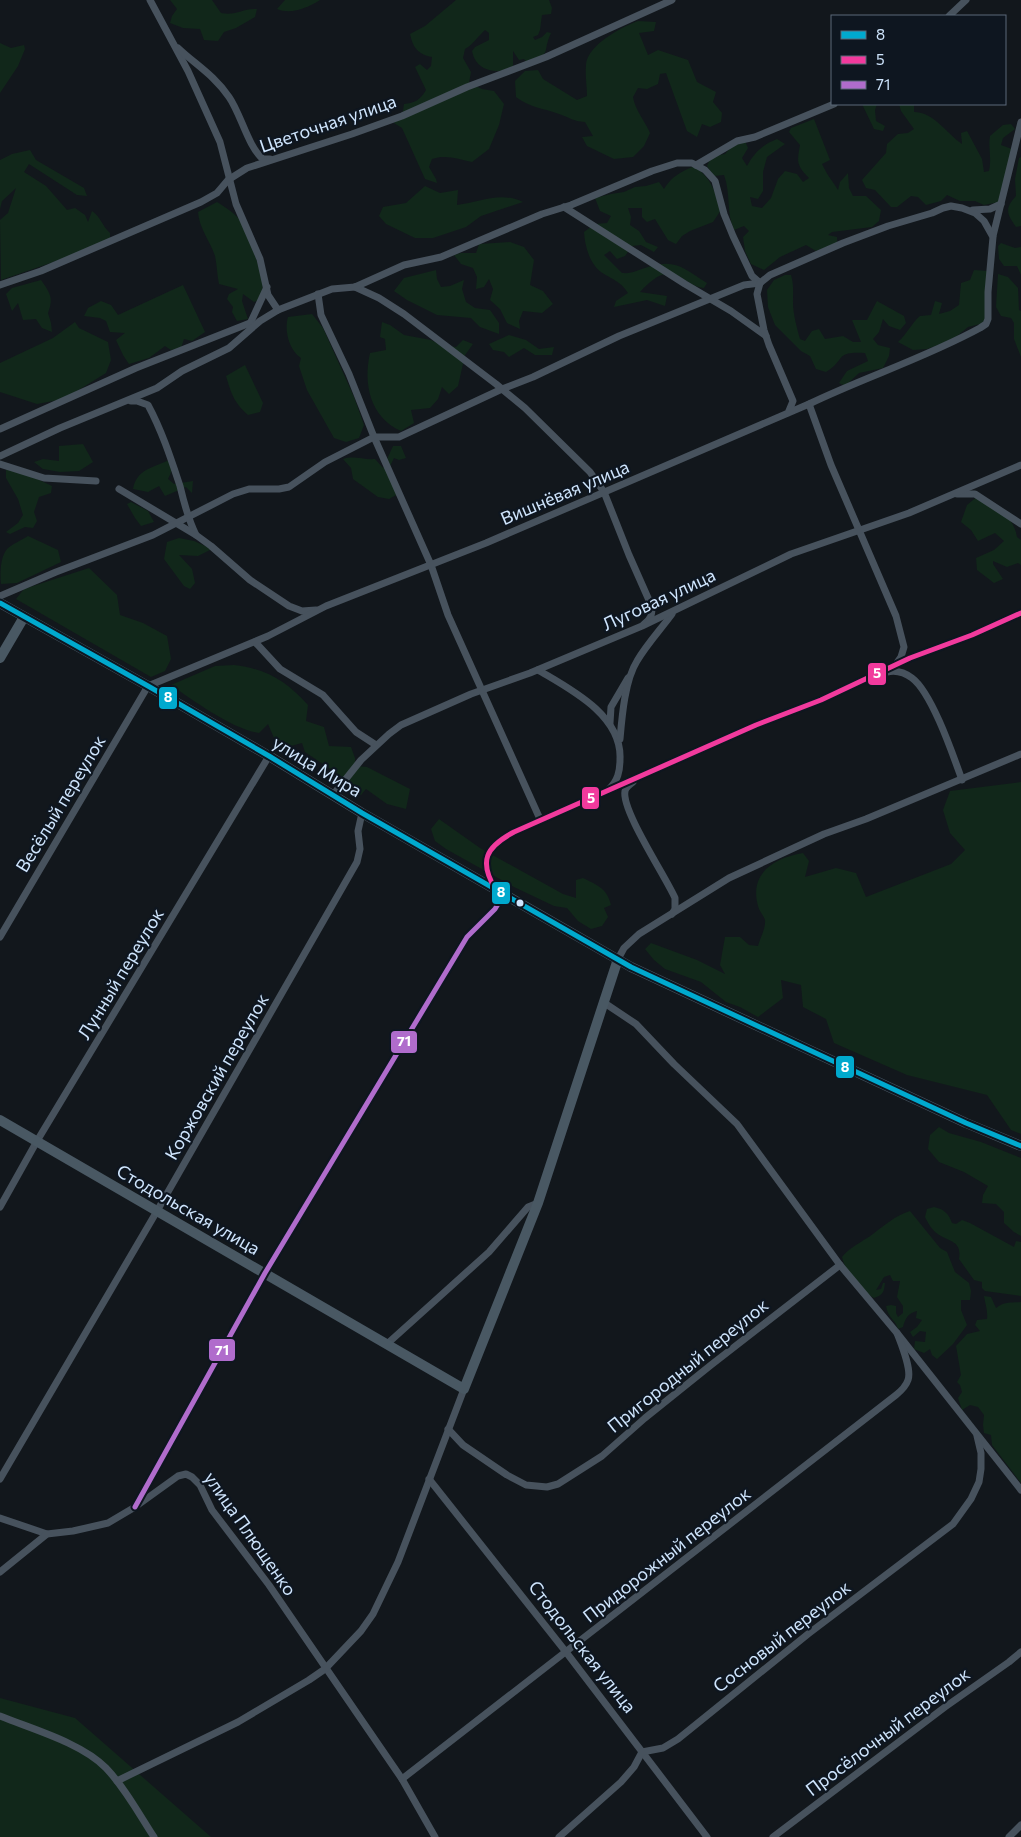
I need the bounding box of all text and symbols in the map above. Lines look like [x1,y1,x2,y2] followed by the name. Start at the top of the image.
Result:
[831,15,1006,105] legend
[876,25,885,43] text: 8
[876,50,885,68] text: 5
[876,75,890,93] text: 71
[256,89,399,157] street label: Цветочная улица
[497,455,632,529] street label: Вишнёвая улица
[598,563,719,635] street label: Луговая улица
[867,662,887,686] line badge: 5
[873,664,881,681] text: 5
[158,686,178,710] line badge: 8
[164,688,173,705] text: 8
[11,731,110,876] street label: Весёлый переулок
[269,731,366,801] street label: улица Мира
[581,786,600,810] line badge: 5
[587,789,595,806] text: 5
[491,881,511,905] line badge: 8
[497,883,506,900] text: 8
[515,898,525,908] unlabelled marker
[72,904,168,1043] street label: Лунный переулок
[160,989,273,1163] street label: Коржовский переулок
[390,1030,418,1054] line badge: 71
[397,1032,411,1049] text: 71
[835,1055,855,1079] line badge: 8
[841,1058,850,1075] text: 8
[113,1159,264,1259] street label: Стодольская улица
[603,1293,773,1437] street label: Пригородный переулок
[208,1338,236,1362] line badge: 71
[215,1341,229,1358] text: 71
[200,1467,302,1600] street label: улица Плющенко
[578,1482,755,1627] street label: Придорожный переулок
[708,1575,855,1697] street label: Сосновый переулок
[524,1576,641,1717] street label: Стодольская улица
[801,1662,974,1800] street label: Просёлочный переулок

